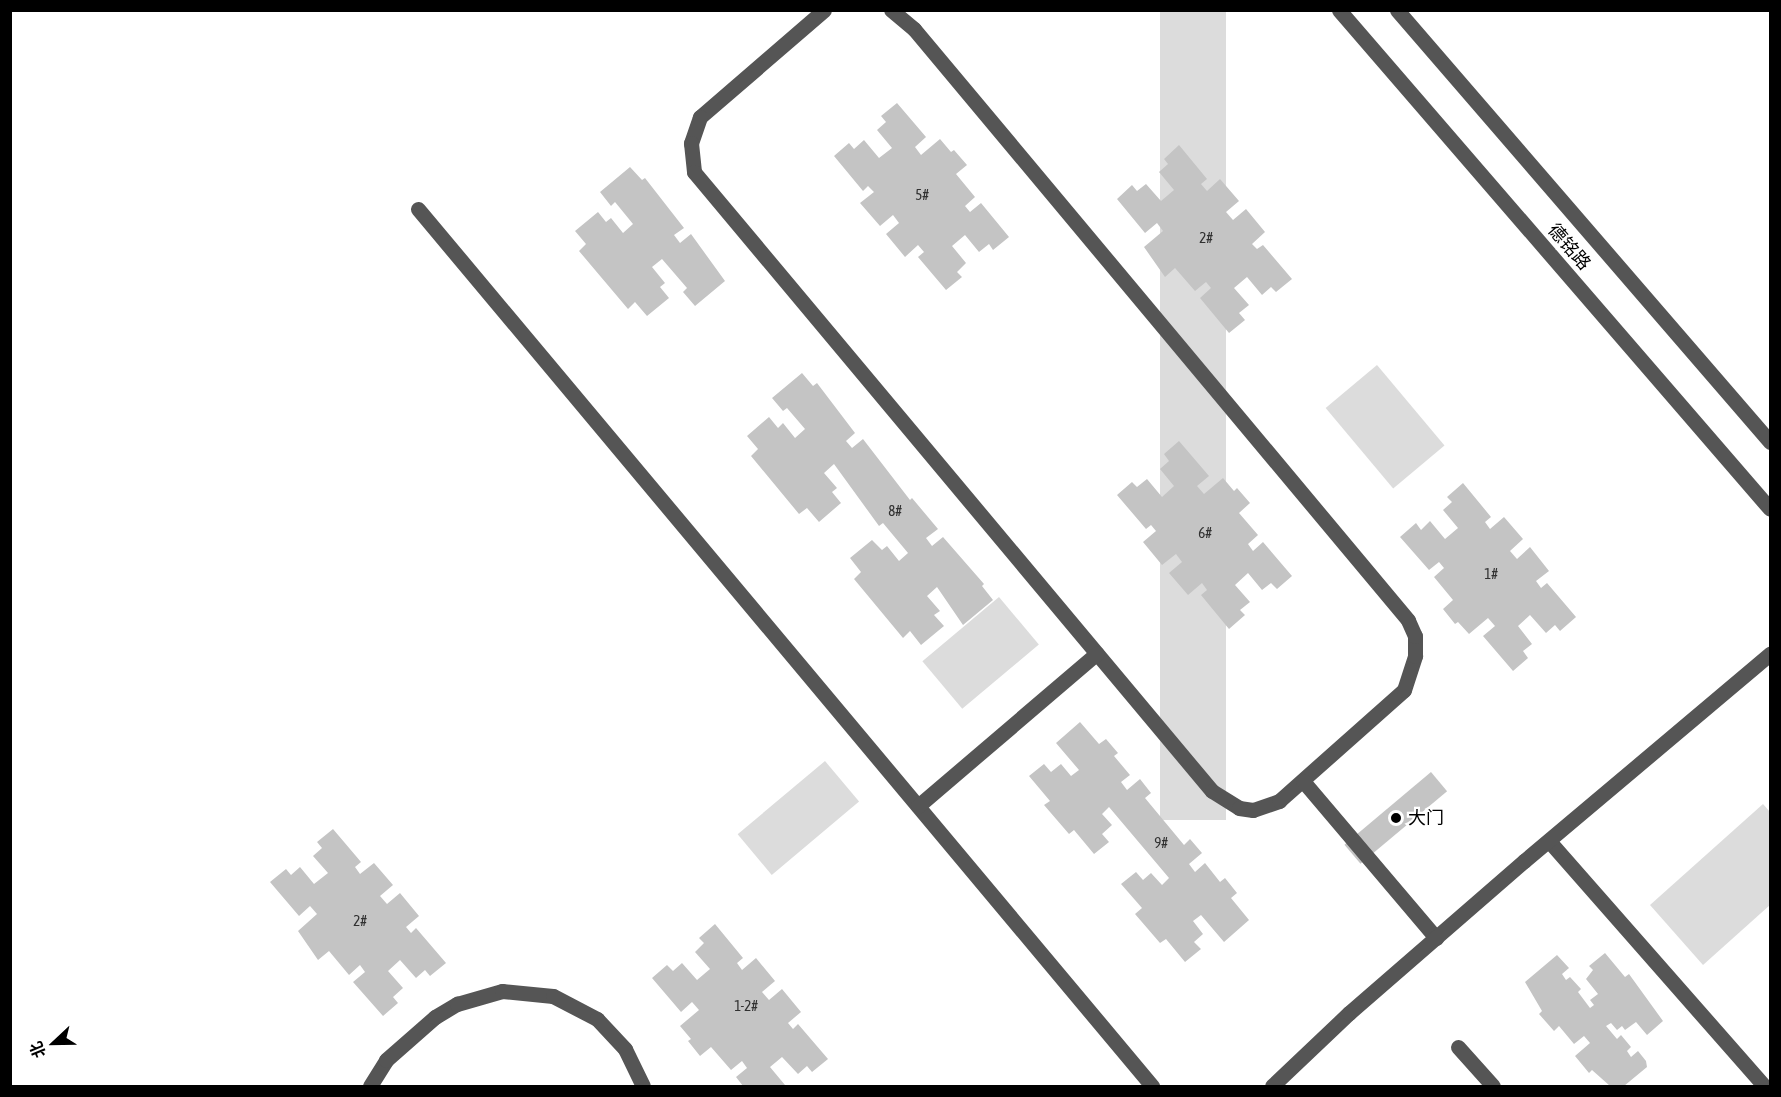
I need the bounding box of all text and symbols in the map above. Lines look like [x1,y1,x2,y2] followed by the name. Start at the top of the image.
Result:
[915,186,929,204] house number: 5#
[1543,220,1595,274] street label: 德铭路
[1199,229,1213,247] house number: 2#
[888,502,902,520] house number: 8#
[1198,524,1212,542] house number: 6#
[1484,565,1498,583] house number: 1#
[1408,807,1444,829] place label: 大门
[1389,811,1403,825] marker: 大门
[1154,834,1168,852] house number: 9#
[353,912,367,930] house number: 2#
[734,997,758,1015] house number: 1-2#
[24,1013,84,1073] north arrow
[26,1039,49,1061] text: 北

